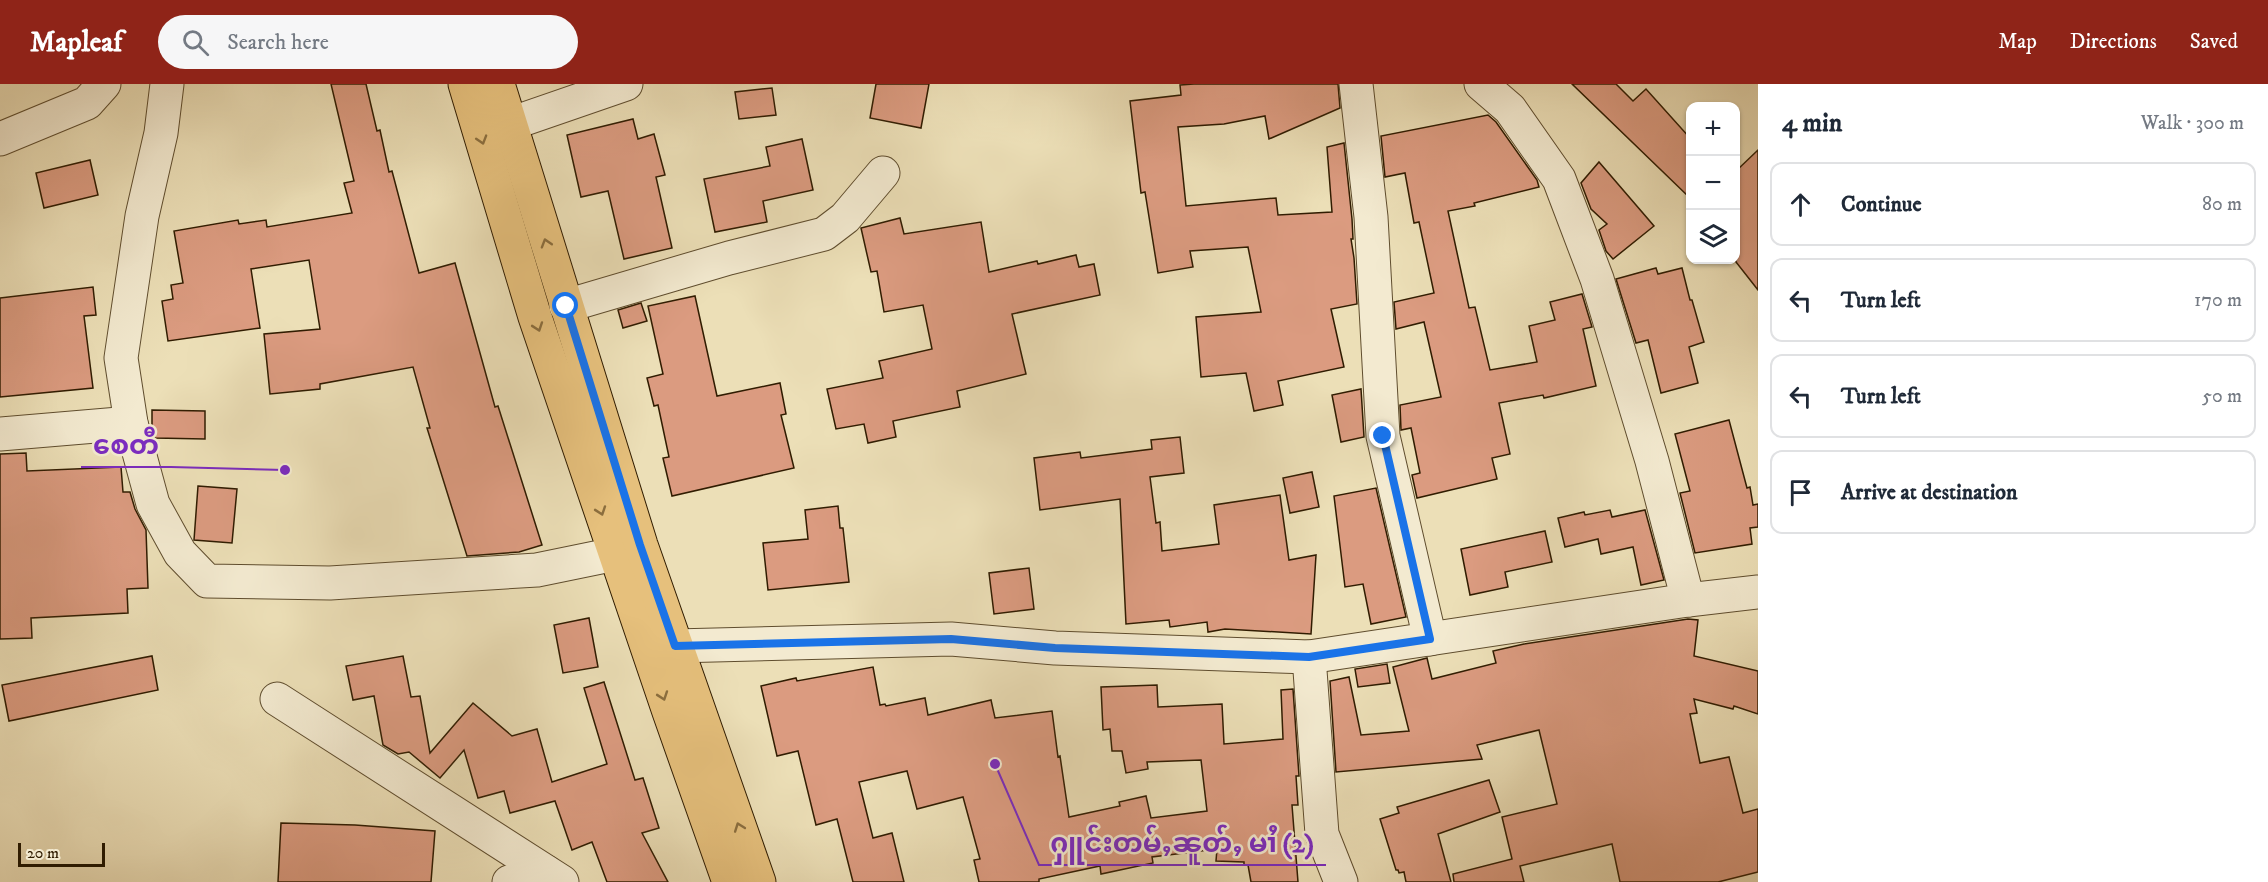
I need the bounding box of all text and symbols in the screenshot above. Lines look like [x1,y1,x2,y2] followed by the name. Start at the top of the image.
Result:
[158,15,578,69] search box
[30,25,122,60] text: Mapleaf
[179,26,212,59] icon: search
[227,29,329,56] text: Search here
[1998,29,2037,55] text: Map
[2070,29,2157,55] text: Directions
[2190,29,2238,55] text: Saved
[1686,102,1740,264] map controls
[1686,102,1740,156] button: +
[1782,107,1842,140] text: 4 min
[2141,111,2244,136] text: Walk · 300 m
[475,134,487,145] one-way arrow
[1686,156,1740,210] button: −
[1784,188,1817,221] icon: ahead
[1841,191,1922,218] text: Continue
[2202,192,2242,217] text: 80 m
[1686,210,1740,264] button: layers
[541,238,554,249] one-way arrow
[1784,284,1817,317] icon: left
[1841,287,1921,314] text: Turn left
[2194,288,2242,313] text: 170 m
[552,292,578,318] route start
[531,321,544,332] one-way arrow
[1784,380,1817,413] icon: left
[1841,383,1921,410] text: Turn left
[2202,384,2242,409] text: 50 m
[81,422,171,467] callout: စေတီ
[1369,422,1395,448] route end
[93,426,159,463] text: စေတီ
[1784,476,1817,509] icon: arrive
[1841,479,2018,506] text: Arrive at destination
[593,505,606,516] one-way arrow
[656,690,669,701] one-way arrow
[1039,820,1326,865] callout: ႁူင်းတမ်ႇၼူတ်ႇ မၢႆ (2)
[734,822,747,833] one-way arrow
[1050,824,1314,865] text: ႁူင်းတမ်ႇၼူတ်ႇ မၢႆ (2)
[18,840,105,868] scale bar
[27,843,59,863] text: 20 m

